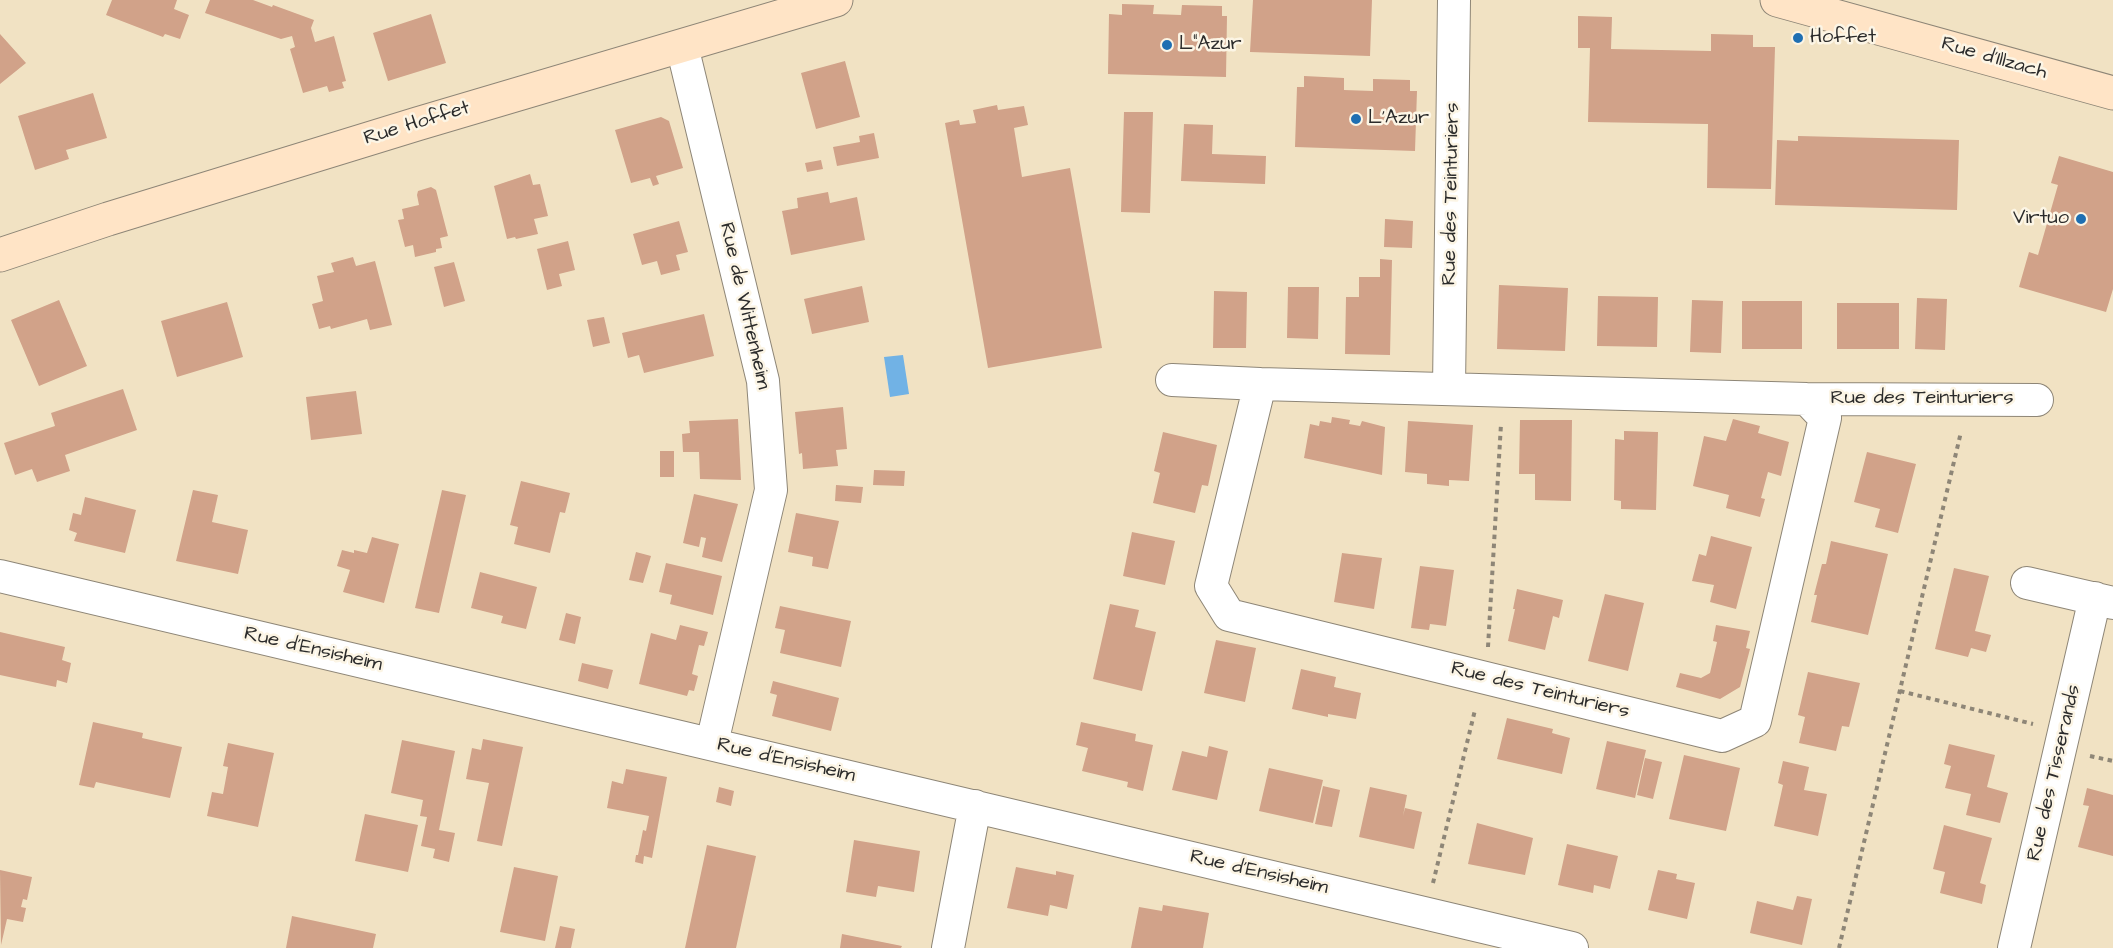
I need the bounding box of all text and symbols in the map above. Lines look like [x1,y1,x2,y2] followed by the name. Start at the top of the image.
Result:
[1810,26,1876,50] place label: Hoffet
[1791,31,1805,45] marker: Hoffet
[1938,32,2050,86] street label: Rue d'Illzach
[1179,33,1241,57] place label: L"Azur
[1160,38,1174,52] marker: L"Azur
[361,97,473,151] street label: Rue Hoffet
[1438,102,1466,286] street label: Rue des Teinturiers
[1368,107,1429,131] place label: L'Azur
[1349,112,1363,126] marker: L'Azur
[2013,207,2069,231] place label: Virtuo
[2074,212,2088,226] marker: Virtuo
[713,220,775,392] street label: Rue de Wittenheim
[1831,387,2013,411] street label: Rue des Teinturiers
[242,622,384,678] street label: Rue d'Ensisheim
[1448,657,1632,725] street label: Rue des Teinturiers
[2023,682,2087,864] street label: Rue des Tisserands
[715,733,857,789] street label: Rue d'Ensisheim
[1188,845,1330,901] street label: Rue d'Ensisheim

